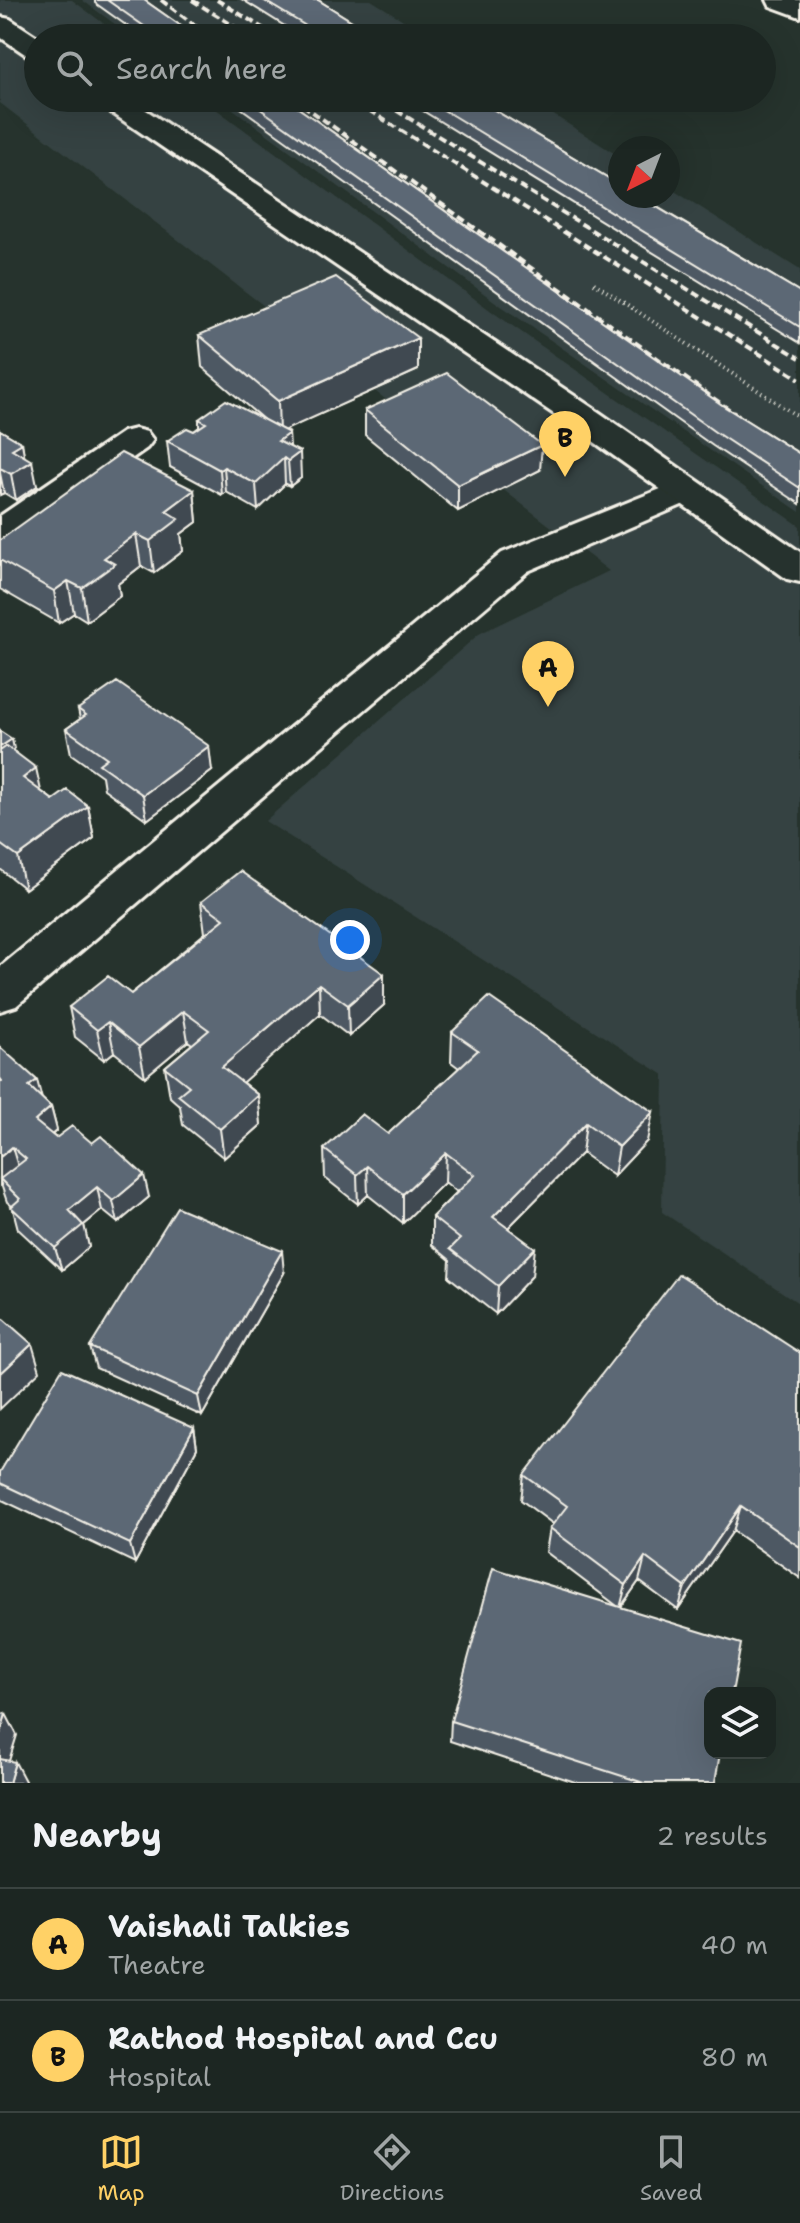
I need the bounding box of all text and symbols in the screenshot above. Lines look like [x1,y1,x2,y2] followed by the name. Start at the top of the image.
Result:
[24,24,776,112] search box
[52,46,96,90] icon: search
[116,48,287,89] text: Search here
[608,136,680,208] north arrow
[539,411,591,477] pin: B
[522,641,574,707] pin: A
[330,920,370,960] your location
[704,1687,776,1759] map controls
[704,1687,776,1759] button: layers
[32,1812,162,1858] text: Nearby
[656,1818,768,1853] text: 2 results
[108,1906,350,1947] text: Vaishali Talkies
[48,1927,68,1962] text: A
[701,1927,768,1962] text: 40 m
[108,1947,206,1982] text: Theatre
[108,2018,498,2059] text: Rathod Hospital and Ccu
[50,2039,66,2074] text: B
[701,2039,768,2074] text: 80 m
[108,2059,211,2094] text: Hospital
[98,2130,145,2207] tab: Map
[340,2130,445,2207] tab: Directions
[640,2130,702,2207] tab: Saved

